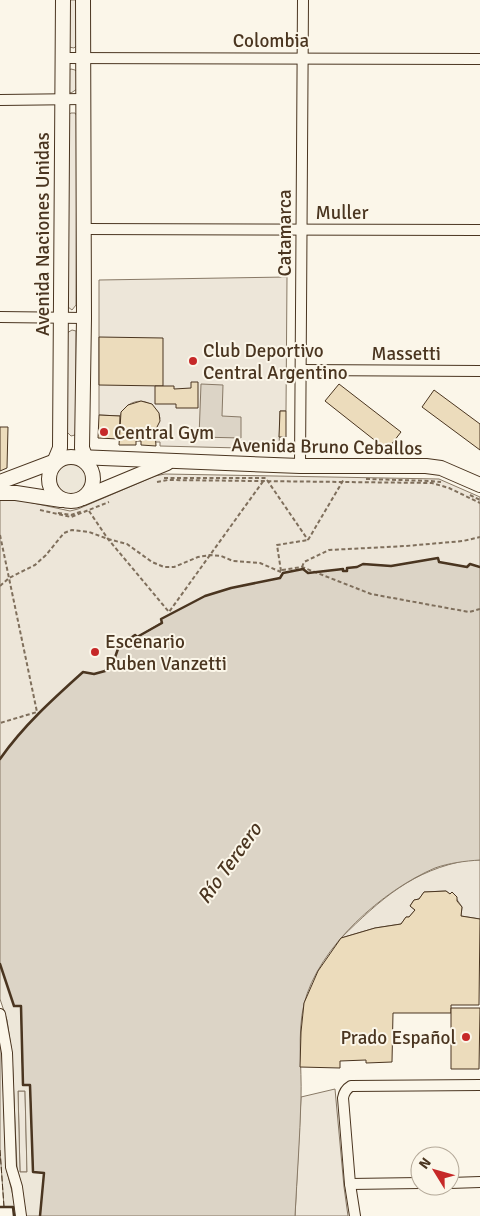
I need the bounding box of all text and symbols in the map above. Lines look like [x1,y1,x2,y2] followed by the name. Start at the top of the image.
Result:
[233,29,309,53] street label: Colombia
[31,132,55,336] street label: Avenida Naciones Unidas
[273,189,297,277] street label: Catamarca
[316,201,369,225] street label: Muller
[203,339,348,385] place label: Club Deportivo Central Argentino
[371,342,441,366] street label: Massetti
[187,355,199,367] marker: Club Deportivo Central Argentino
[114,421,214,445] place label: Central Gym
[98,426,110,438] marker: Central Gym
[231,433,423,461] street label: Avenida Bruno Ceballos
[105,630,227,676] place label: Escenario Ruben Vanzetti
[89,646,101,658] marker: Escenario Ruben Vanzetti
[192,817,268,909] water label: Río Tercero
[340,1026,456,1050] place label: Prado Español
[460,1031,472,1043] marker: Prado Español
[410,1146,460,1196] north arrow
[415,1154,435,1172] text: N

